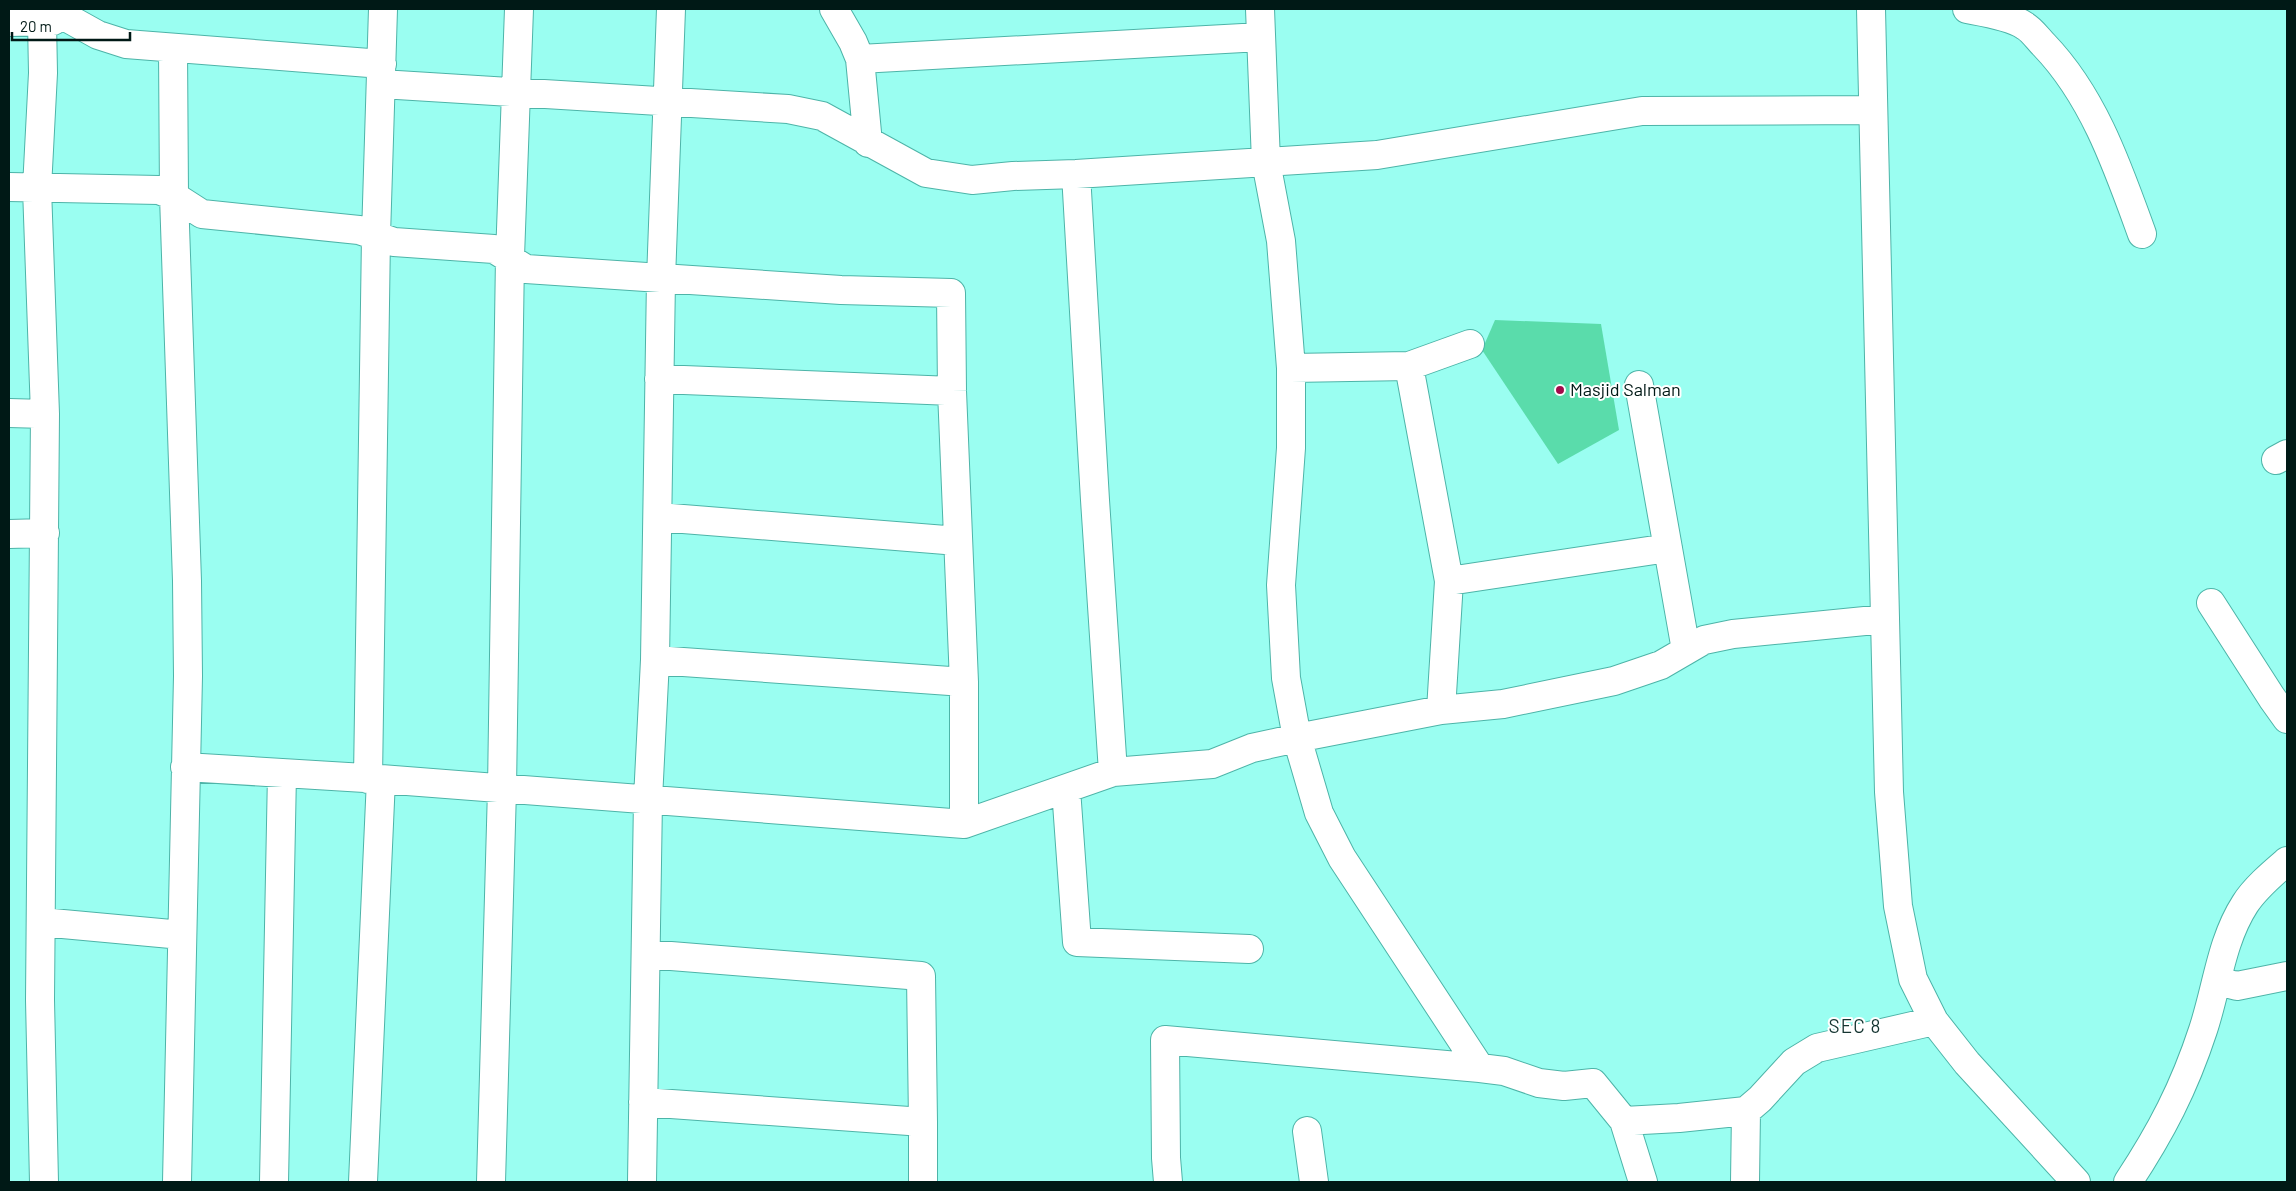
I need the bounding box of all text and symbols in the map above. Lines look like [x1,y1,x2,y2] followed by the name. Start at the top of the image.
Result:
[12,10,130,42] scale bar
[20,17,52,35] text: 20 m
[1570,378,1681,400] place label: Masjid Salman
[1554,384,1566,396] marker: Masjid Salman
[1829,1014,1881,1037] district label: SEC 8

